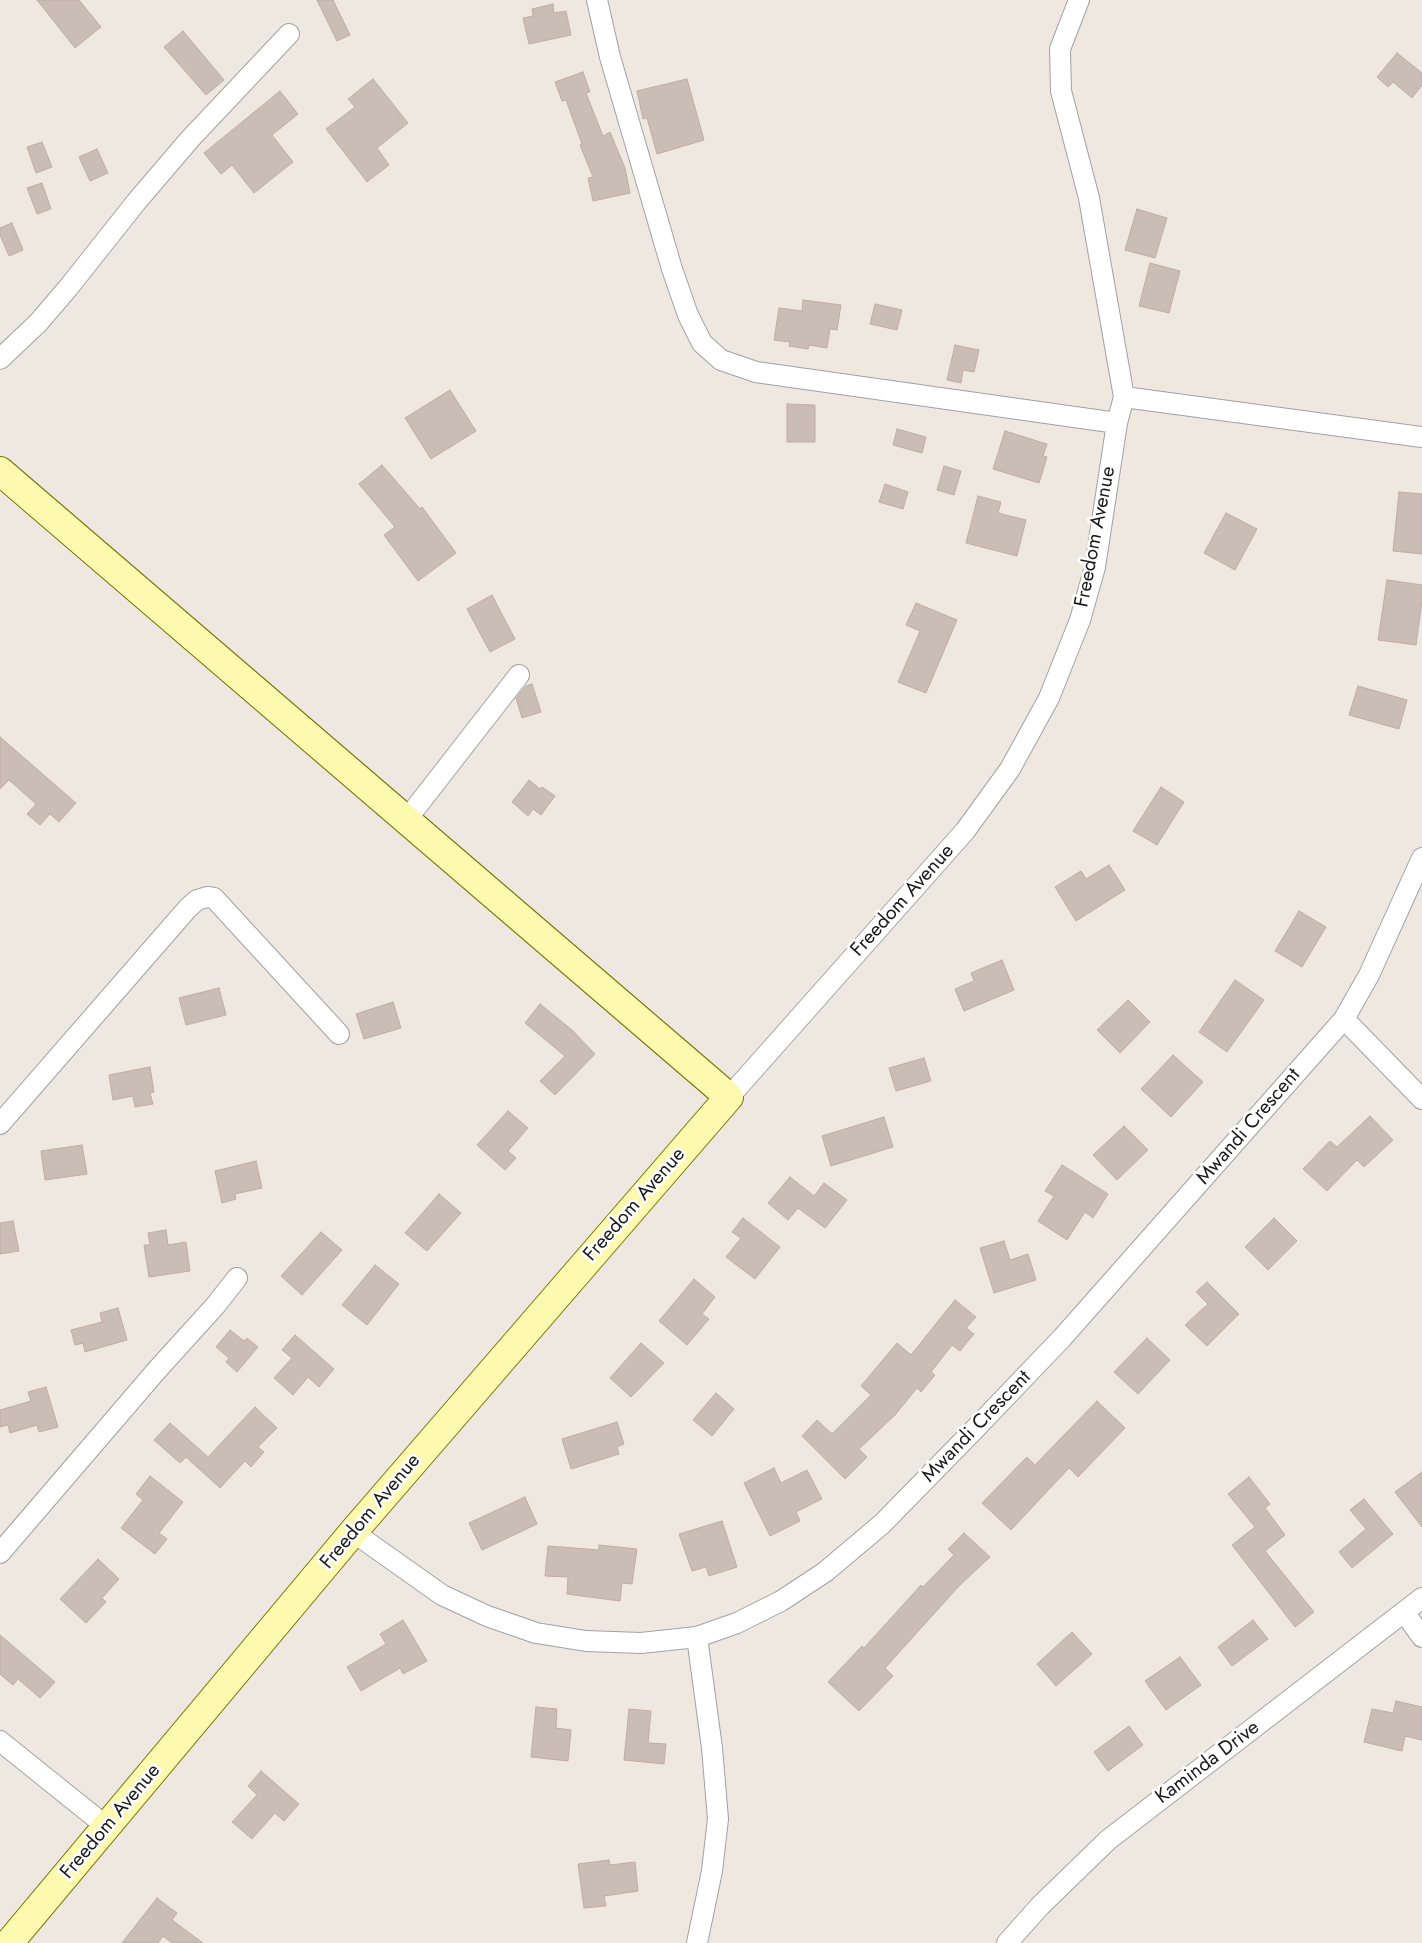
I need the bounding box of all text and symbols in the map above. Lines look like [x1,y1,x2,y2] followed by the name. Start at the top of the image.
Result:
[1071,465,1121,609] street label: Freedom Avenue
[846,840,960,962] street label: Freedom Avenue
[1192,1064,1306,1190] street label: Mwandi Crescent
[579,1143,691,1267] street label: Freedom Avenue
[918,1366,1036,1488] street label: Mwandi Crescent
[316,1450,426,1574] street label: Freedom Avenue
[1151,1716,1265,1810] street label: Kaminda Drive
[56,1760,166,1884] street label: Freedom Avenue

